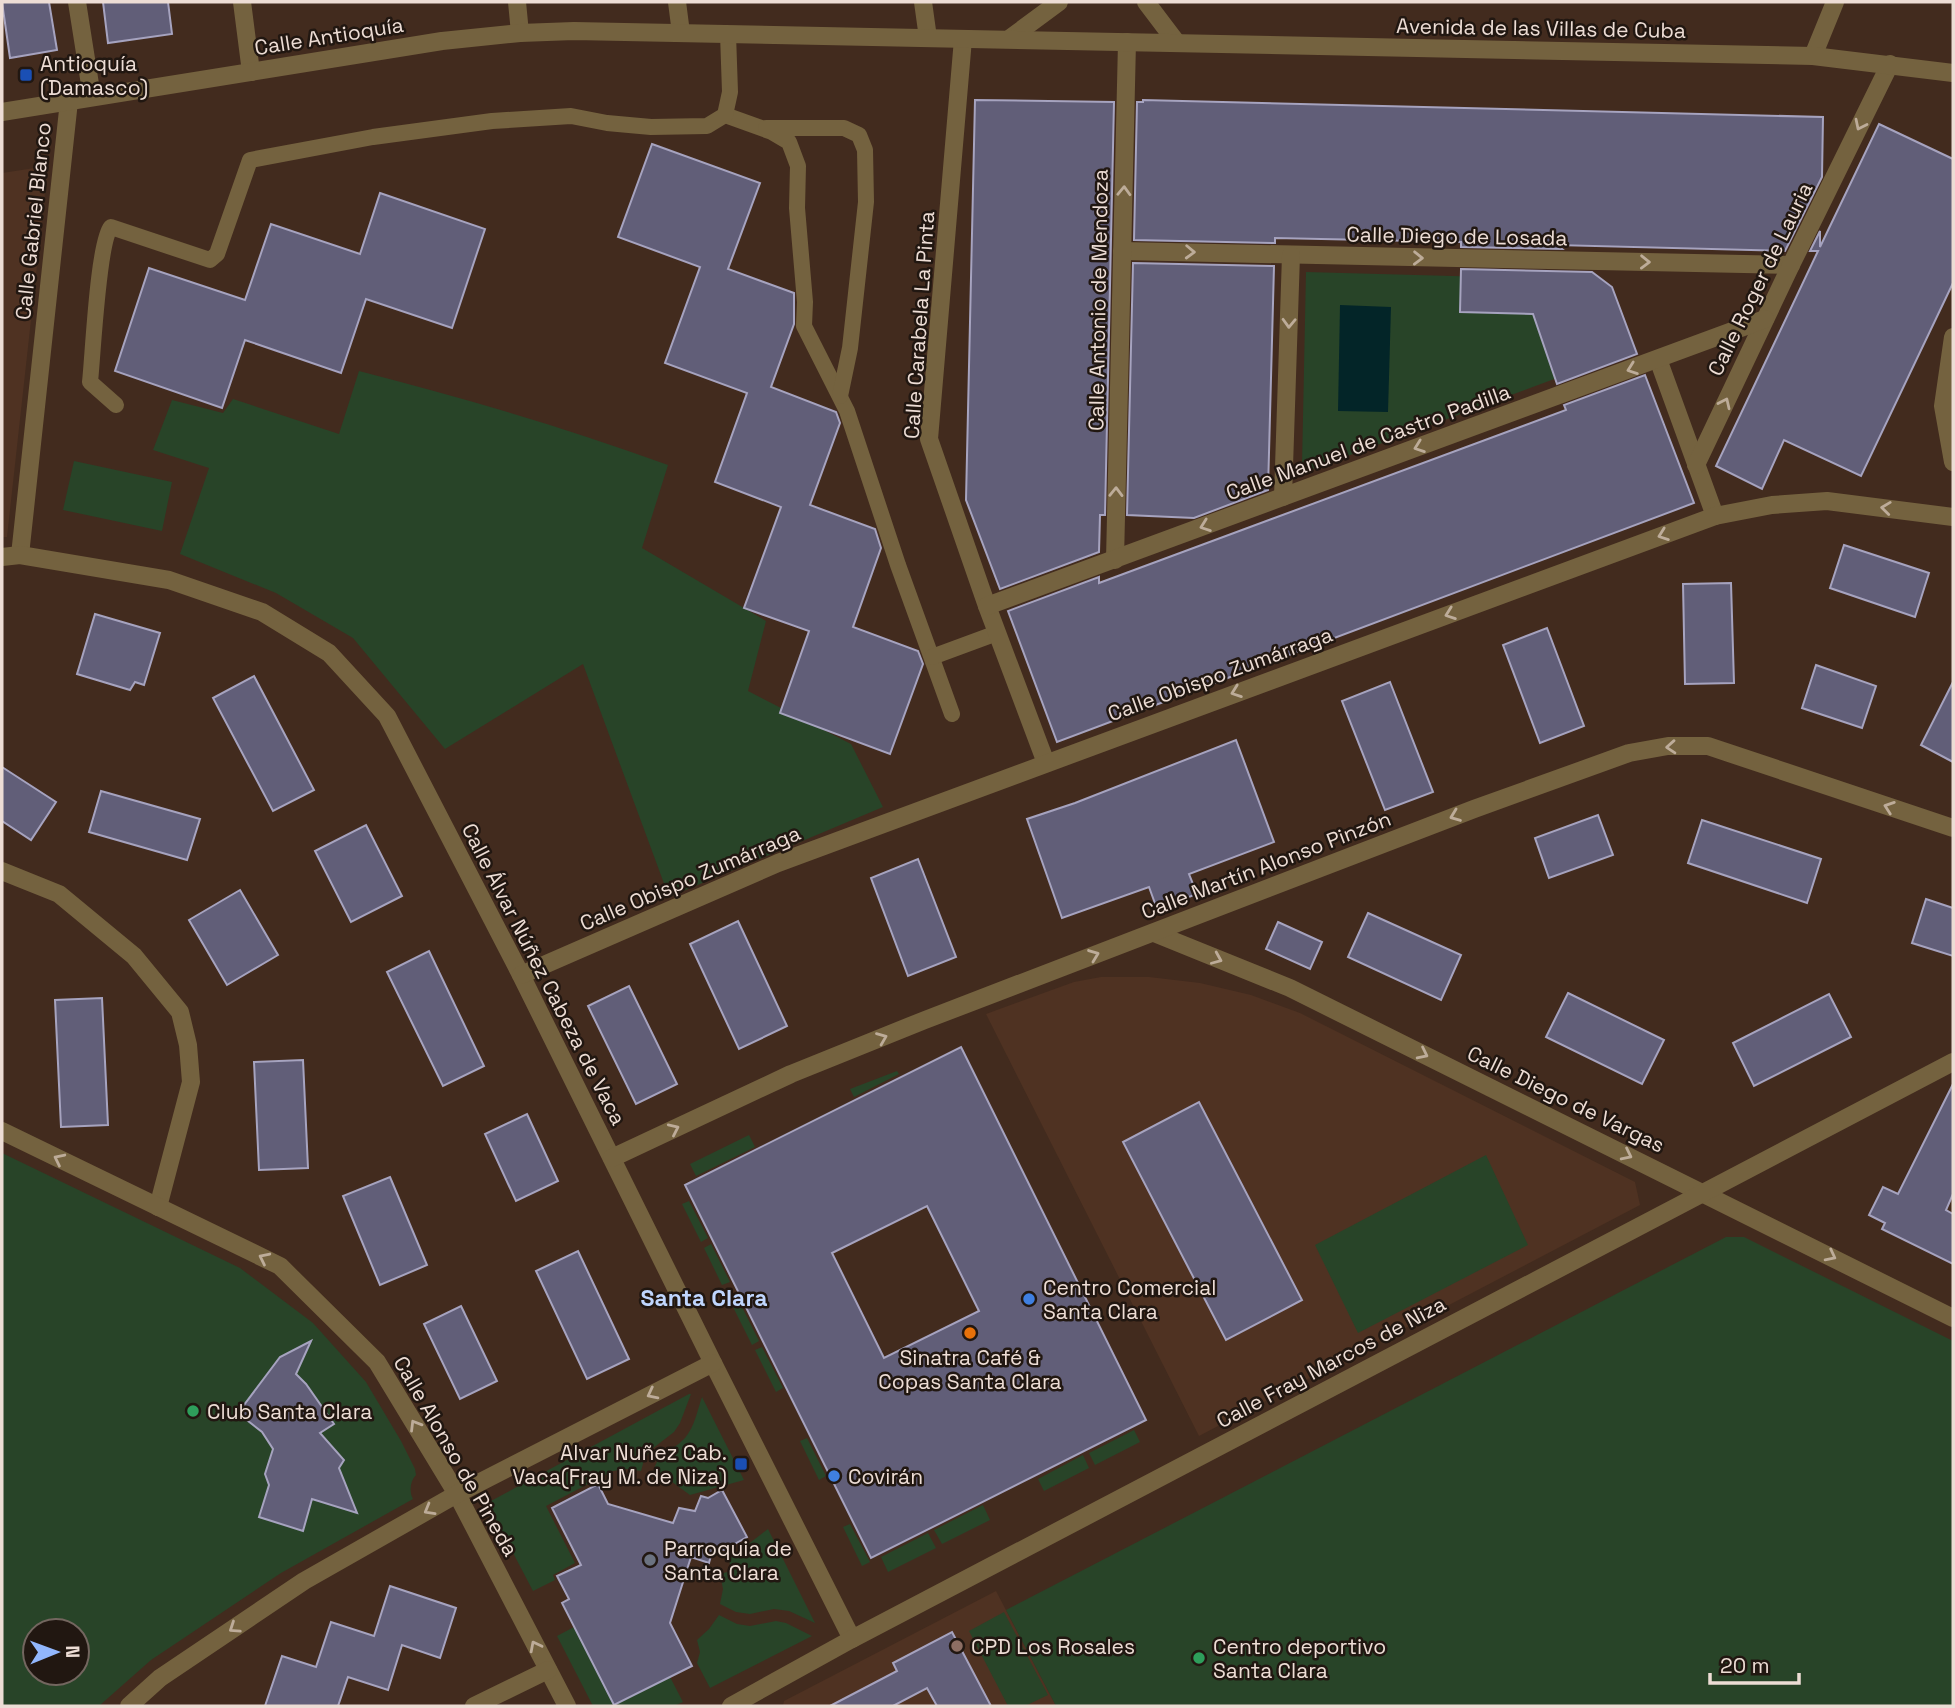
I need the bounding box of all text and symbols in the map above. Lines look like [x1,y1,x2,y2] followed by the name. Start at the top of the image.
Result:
[253,11,405,61] street label: Calle Antioquía
[1396,12,1686,44] street label: Avenida de las Villas de Cuba
[40,50,148,101] place label: Antioquía (Damasco)
[18,67,34,83] marker: Antioquía (Damasco)
[1854,118,1868,130] one-way arrow
[9,121,57,321] street label: Calle Gabriel Blanco
[1082,169,1114,431] street label: Calle Antonio de Mendoza
[1701,178,1819,380] street label: Calle Roger de Lauria
[1116,185,1131,196] one-way arrow
[898,210,940,440] street label: Calle Carabela La Pinta
[1346,221,1568,251] street label: Calle Diego de Losada
[1185,245,1196,260] one-way arrow
[1412,250,1423,265] one-way arrow
[1640,255,1651,270] one-way arrow
[1281,319,1297,329] one-way arrow
[1627,360,1639,374] one-way arrow
[1222,378,1514,506] street label: Calle Manuel de Castro Padilla
[1717,398,1731,410] one-way arrow
[1413,439,1425,453] one-way arrow
[1108,486,1124,496] one-way arrow
[1880,501,1891,516] one-way arrow
[1200,518,1212,532] one-way arrow
[1658,527,1670,541] one-way arrow
[1444,605,1456,619] one-way arrow
[1104,621,1336,727] street label: Calle Obispo Zumárraga
[1231,684,1243,698] one-way arrow
[1665,739,1676,754] one-way arrow
[1883,801,1895,815] one-way arrow
[1137,805,1395,925] street label: Calle Martín Alonso Pinzón
[1450,808,1462,822] one-way arrow
[456,818,632,1130] street label: Calle Álvar Núñez Cabeza de Vaca
[576,819,804,937] street label: Calle Obispo Zumárraga
[1087,950,1099,964] one-way arrow
[1209,951,1222,965] one-way arrow
[875,1032,887,1046] one-way arrow
[1463,1039,1669,1159] street label: Calle Diego de Vargas
[1416,1045,1428,1059] one-way arrow
[666,1123,679,1137] one-way arrow
[1620,1146,1632,1160] one-way arrow
[54,1153,66,1167] one-way arrow
[1824,1248,1836,1262] one-way arrow
[259,1253,271,1267] one-way arrow
[1043,1274,1216,1325] place label: Centro Comercial Santa Clara
[640,1283,768,1313] district label: Santa Clara
[1212,1290,1450,1434] street label: Calle Fray Marcos de Niza
[1021,1291,1037,1307] marker: Centro Comercial Santa Clara
[962,1325,978,1341] marker: Sinatra Café & Copas Santa Clara
[878,1344,1062,1395] place label: Sinatra Café & Copas Santa Clara
[388,1351,524,1561] street label: Calle Alonso de Pineda
[647,1386,659,1400] one-way arrow
[207,1398,372,1425] place label: Club Santa Clara
[185,1403,201,1419] marker: Club Santa Clara
[410,1419,423,1432] one-way arrow
[512,1439,727,1490] place label: Alvar Nuñez Cab. Vaca(Fray M. de Niza)
[733,1456,749,1472] marker: Alvar Nuñez Cab. Vaca(Fray M. de Niza)
[848,1463,923,1490] place label: Covirán
[826,1468,842,1484] marker: Covirán
[423,1502,436,1515] one-way arrow
[664,1535,792,1586] place label: Parroquia de Santa Clara
[642,1552,658,1568] marker: Parroquia de Santa Clara
[21,1617,91,1687] north arrow
[229,1620,242,1632] one-way arrow
[971,1633,1135,1660] place label: CPD Los Rosales
[1213,1633,1386,1684] place label: Centro deportivo Santa Clara
[949,1638,965,1654] marker: CPD Los Rosales
[530,1641,544,1653] one-way arrow
[1710,1642,1799,1686] scale bar
[60,1645,85,1658] text: N
[1191,1650,1207,1666] marker: Centro deportivo Santa Clara
[1720,1652,1770,1679] text: 20 m

